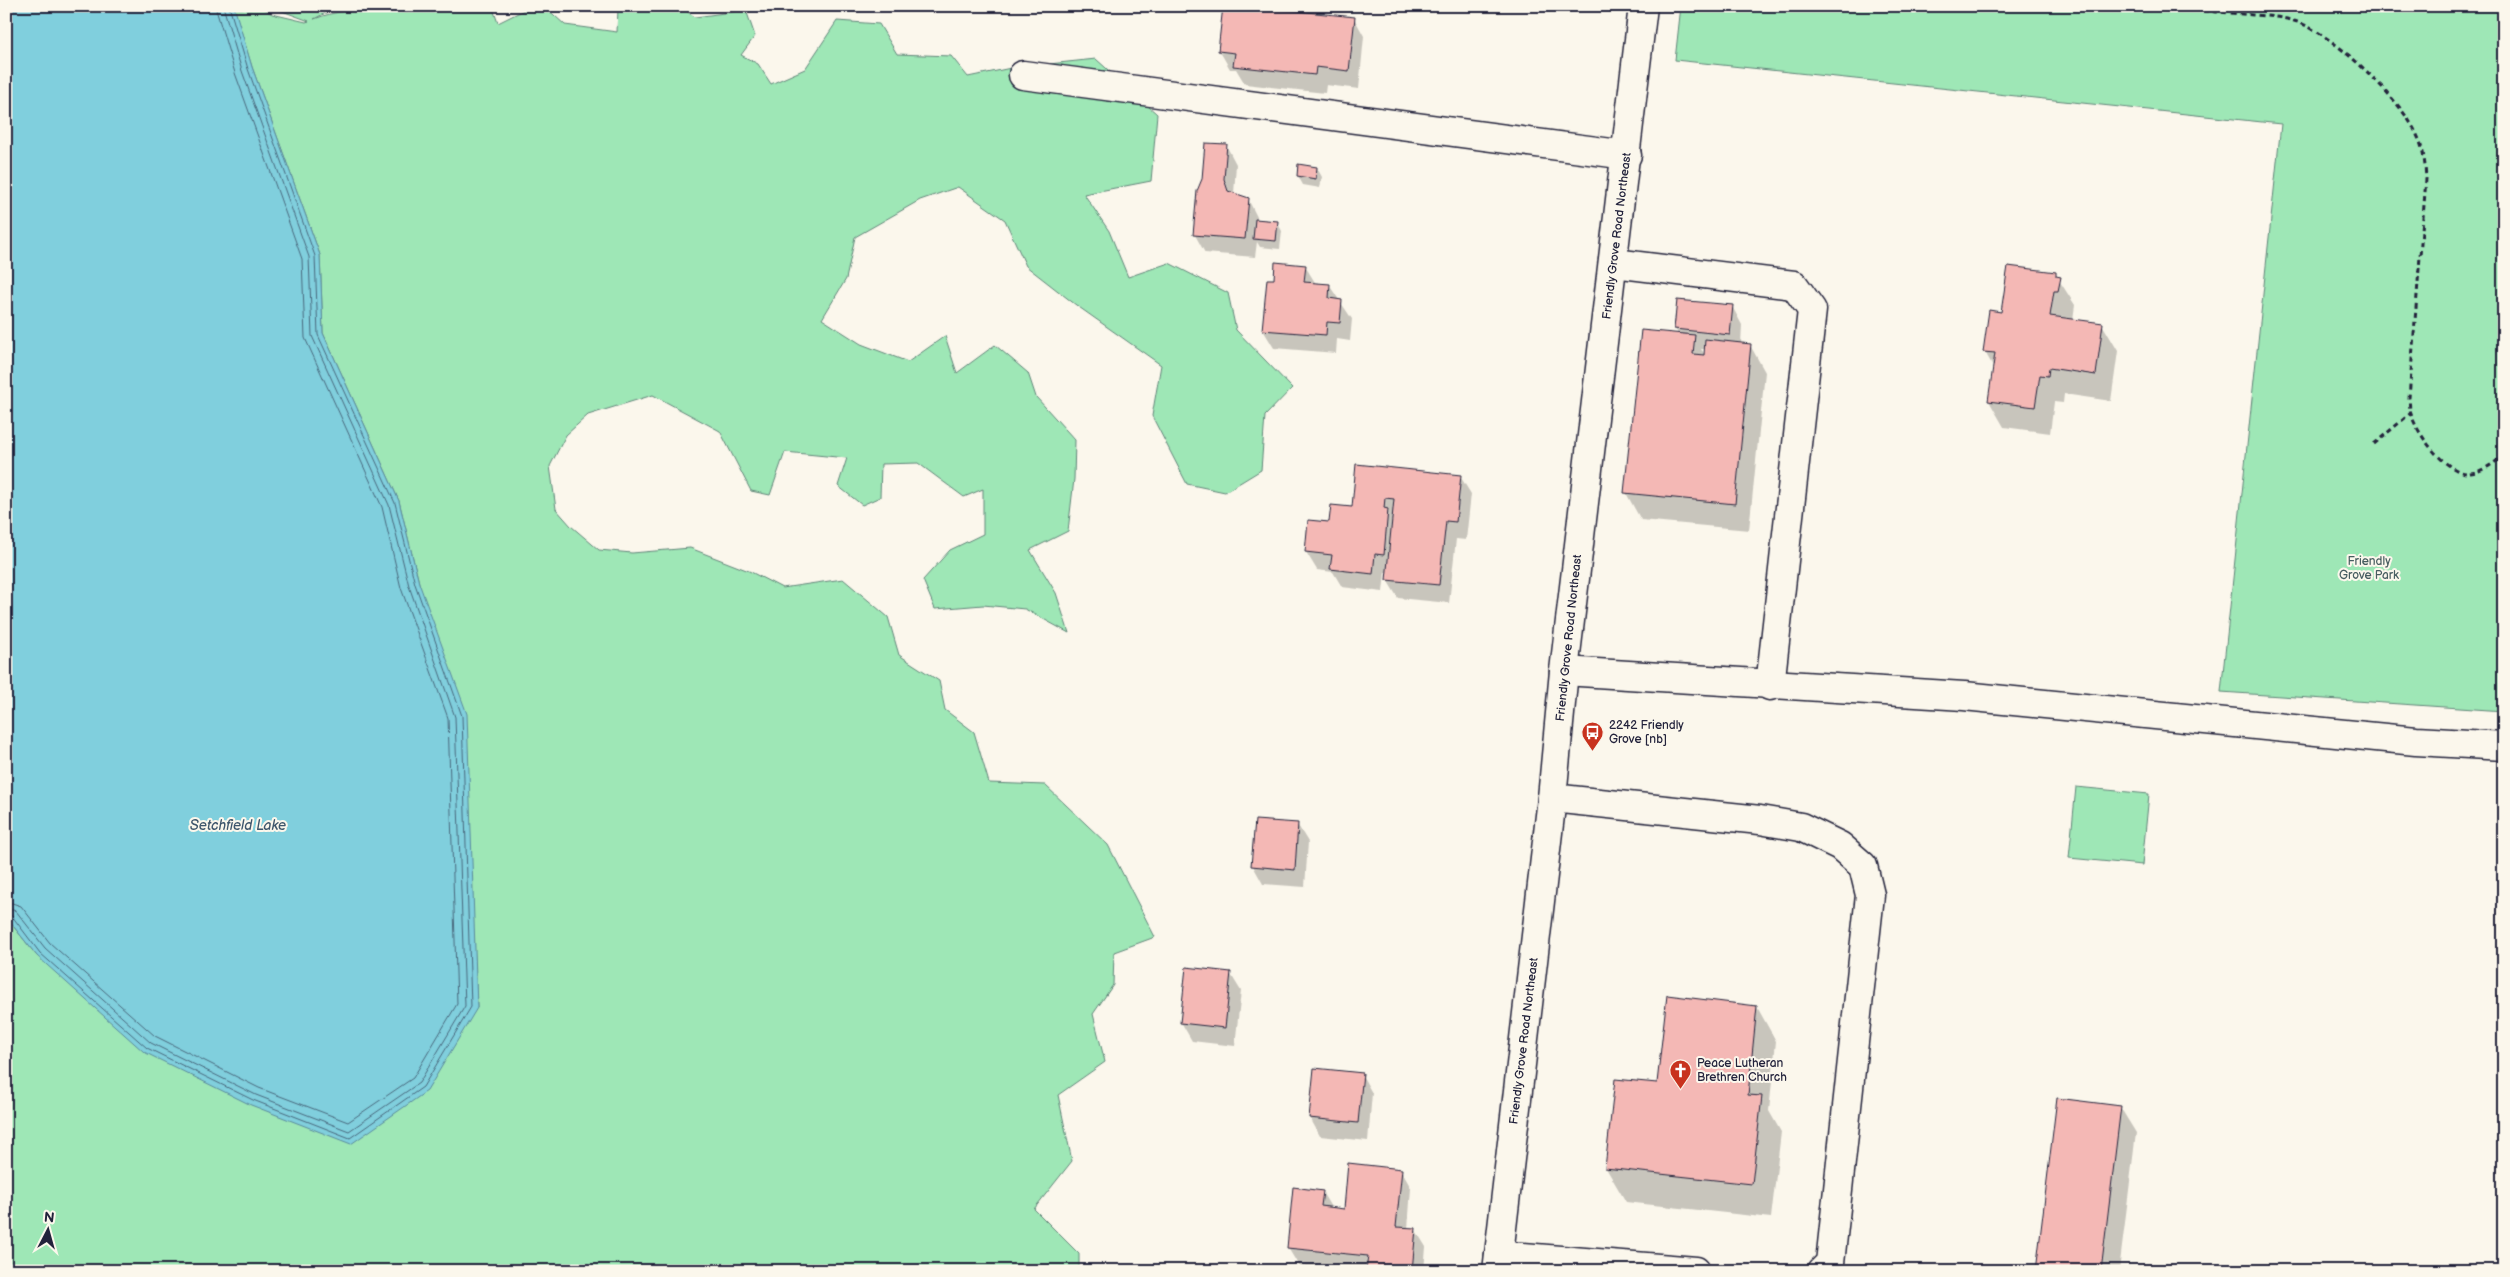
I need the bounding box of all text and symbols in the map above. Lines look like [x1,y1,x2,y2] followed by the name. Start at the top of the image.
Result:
[1599,151,1635,320] street label: Friendly Grove Road Northeast
[1553,553,1585,722] street label: Friendly Grove Road Northeast
[2339,554,2399,583] park label: Friendly Grove Park
[1609,718,1684,747] place label: 2242 Friendly Grove [nb]
[1581,720,1605,751] bus stop icon: 2242 Friendly Grove [nb]
[190,817,286,834] water label: Setchfield Lake
[1506,956,1542,1125] street label: Friendly Grove Road Northeast
[1697,1056,1787,1085] place label: Peace Lutheran Brethren Church
[1669,1058,1693,1089] church icon: Peace Lutheran Brethren Church
[22,1204,72,1254] north arrow
[43,1209,55,1227] text: N

